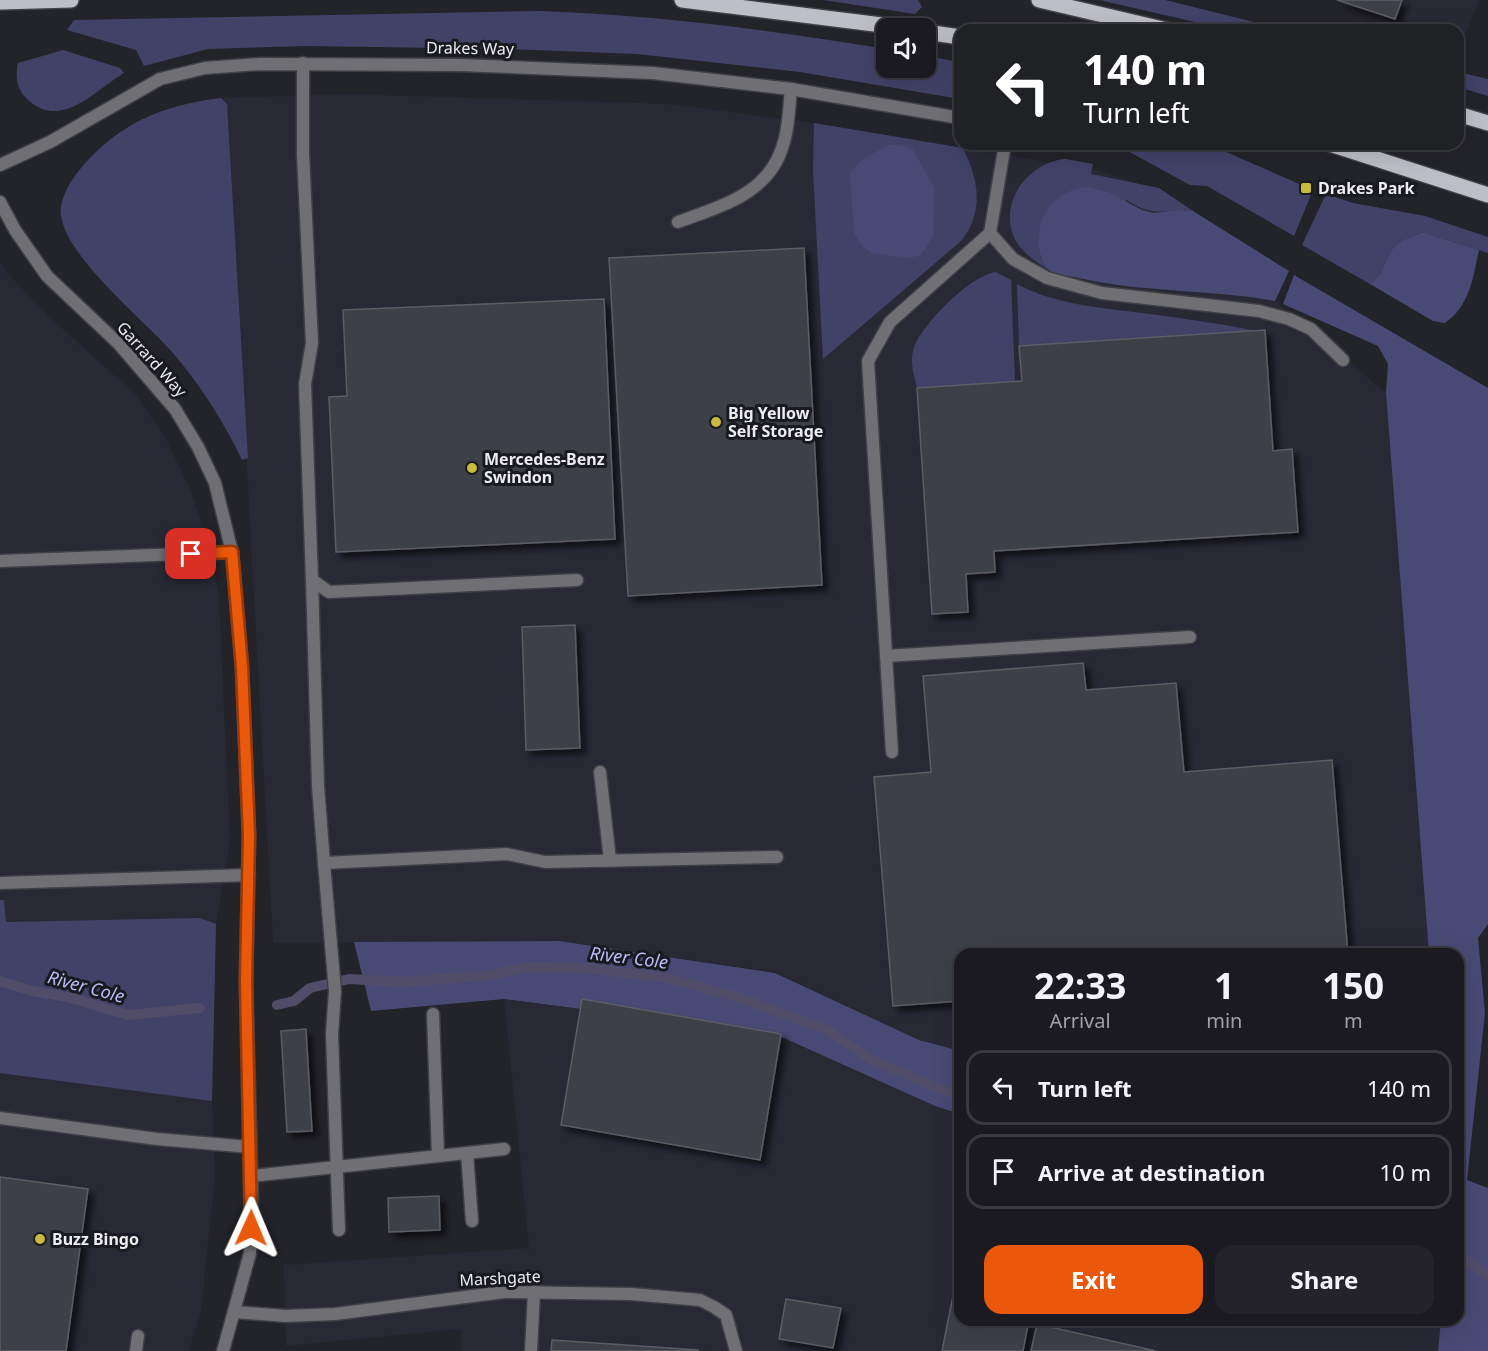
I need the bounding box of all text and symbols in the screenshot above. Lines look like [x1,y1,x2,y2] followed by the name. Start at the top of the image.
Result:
[876,18,936,78] map controls
[876,18,936,78] button: sound
[426,36,515,60] street label: Drakes Way
[1083,40,1207,97] text: 140 m
[984,48,1062,126] icon: left
[1083,94,1189,131] text: Turn left
[1318,177,1414,199] place label: Drakes Park
[1299,181,1313,195] marker: Drakes Park
[112,317,192,402] street label: Garrard Way
[728,402,823,442] place label: Big Yellow Self Storage
[709,415,723,429] marker: Big Yellow Self Storage
[484,448,605,488] place label: Mercedes-Benz Swindon
[465,461,479,475] marker: Mercedes-Benz Swindon
[165,528,216,579] pin
[174,537,207,570] icon: arrive
[589,940,670,974] water label: River Cole
[1034,961,1126,1010] text: 22:33
[1214,961,1235,1010] text: 1
[1322,961,1384,1010] text: 150
[45,964,127,1008] water label: River Cole
[1050,1007,1111,1034] text: Arrival
[1206,1007,1242,1034] text: min
[1344,1007,1363,1034] text: m
[987,1071,1020,1104] icon: left
[1038,1073,1132,1103] text: Turn left
[1367,1073,1431,1103] text: 140 m
[987,1155,1020,1188] icon: arrive
[1038,1157,1265,1187] text: Arrive at destination
[1380,1157,1431,1187] text: 10 m
[219,1196,283,1260] position arrow
[52,1228,139,1250] place label: Buzz Bingo
[33,1232,47,1246] marker: Buzz Bingo
[984,1245,1203,1314] button: Exit
[1215,1245,1434,1314] button: Share
[459,1265,541,1291] street label: Marshgate

